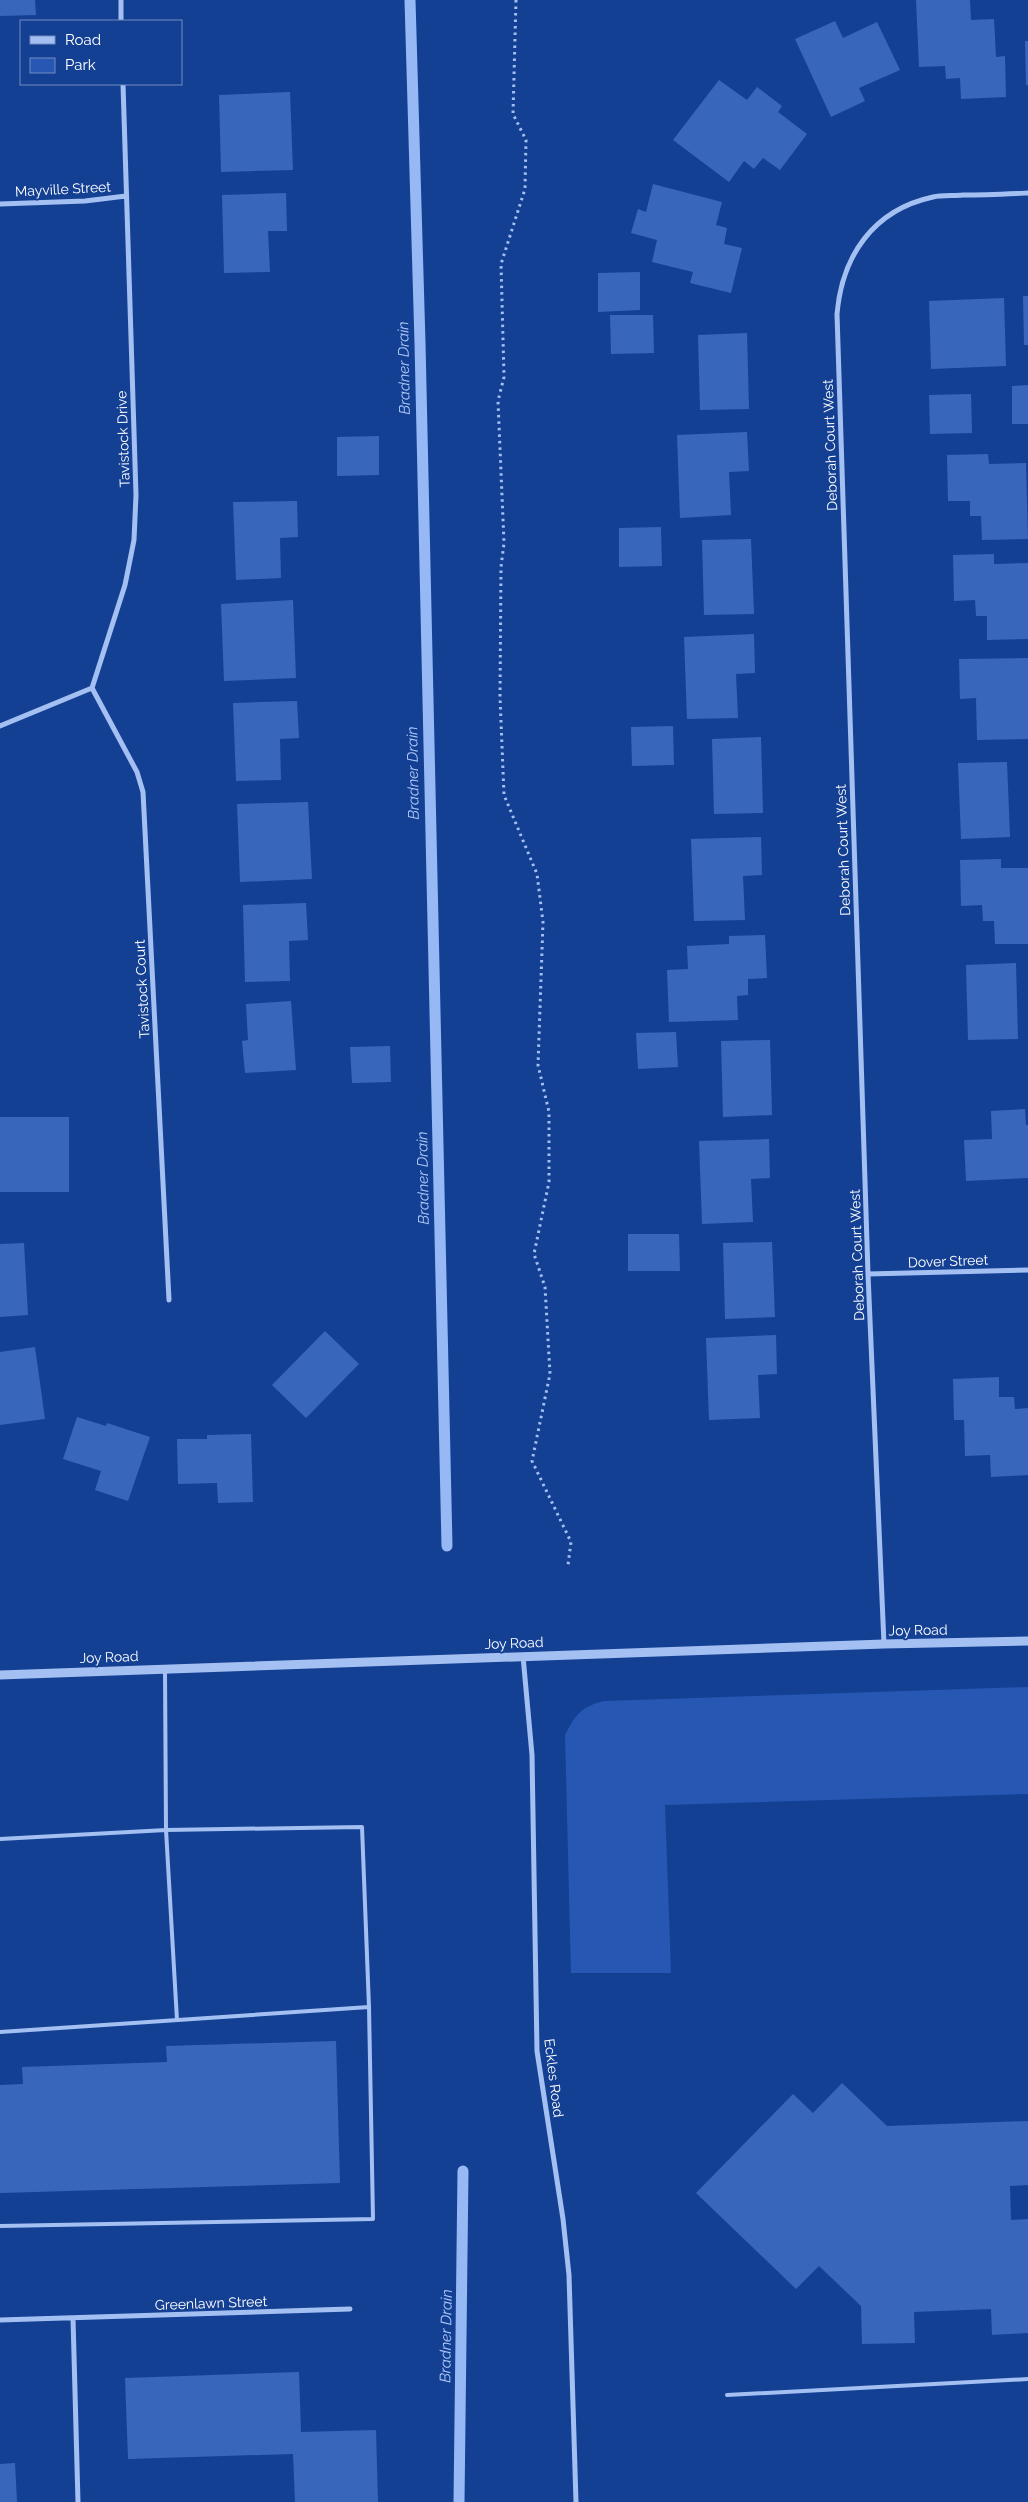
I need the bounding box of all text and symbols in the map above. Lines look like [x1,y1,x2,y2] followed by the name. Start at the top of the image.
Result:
[20,20,182,85] legend
[65,31,101,49] text: Road
[65,56,96,74] text: Park
[15,178,112,199] street label: Mayville Street
[394,321,414,415] water label: Bradner Drain
[820,379,840,511] street label: Deborah Court West
[113,390,133,488] street label: Tavistock Drive
[403,726,423,820] water label: Bradner Drain
[833,784,853,916] street label: Deborah Court West
[131,939,153,1039] street label: Tavistock Court
[413,1131,433,1225] water label: Bradner Drain
[847,1189,867,1321] street label: Deborah Court West
[908,1252,989,1270] street label: Dover Street
[888,1621,948,1639] street label: Joy Road
[484,1634,544,1652] street label: Joy Road
[79,1648,139,1666] street label: Joy Road
[541,2038,567,2118] street label: Eckles Road
[436,2289,456,2383] water label: Bradner Drain
[155,2293,268,2313] street label: Greenlawn Street

